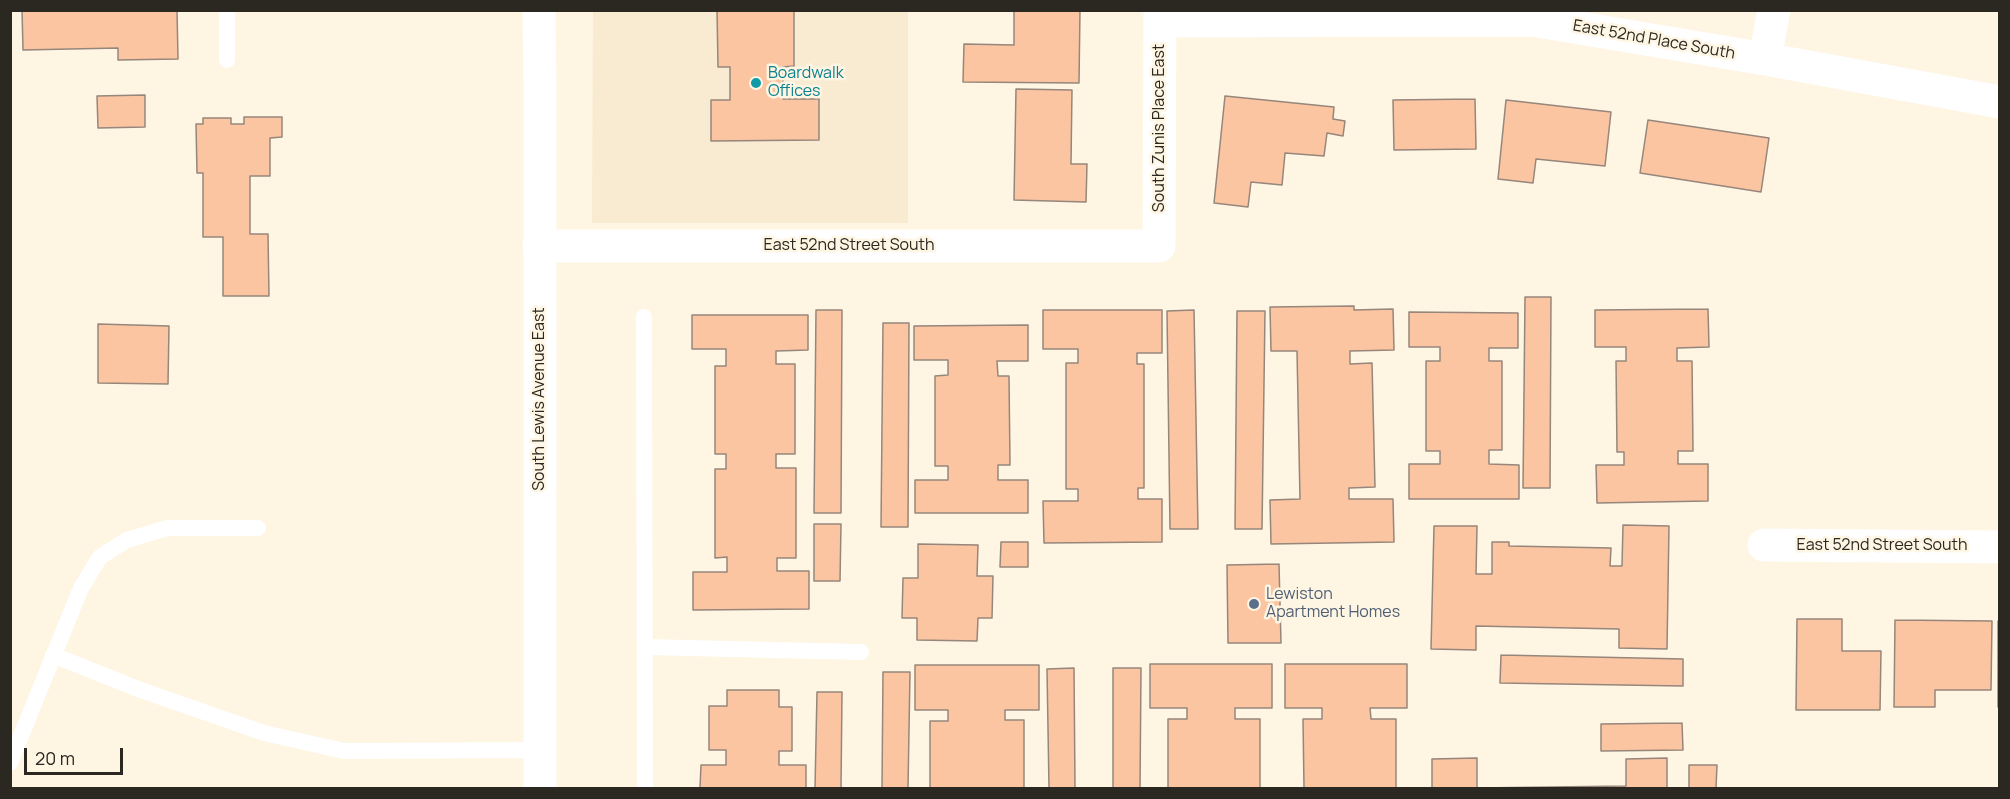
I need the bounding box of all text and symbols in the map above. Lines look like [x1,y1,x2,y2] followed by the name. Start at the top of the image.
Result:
[1571,16,1737,64] street label: East 52nd Place South
[1150,44,1170,212] street label: South Zunis Place East
[768,64,844,102] place label: Boardwalk Offices
[749,76,763,90] marker: Boardwalk Offices
[764,236,934,256] street label: East 52nd Street South
[530,307,550,491] street label: South Lewis Avenue East
[1797,536,1967,556] street label: East 52nd Street South
[1266,585,1400,623] place label: Lewiston Apartment Homes
[1247,597,1261,611] marker: Lewiston Apartment Homes
[27,736,126,774] scale bar
[35,746,75,770] text: 20 m

